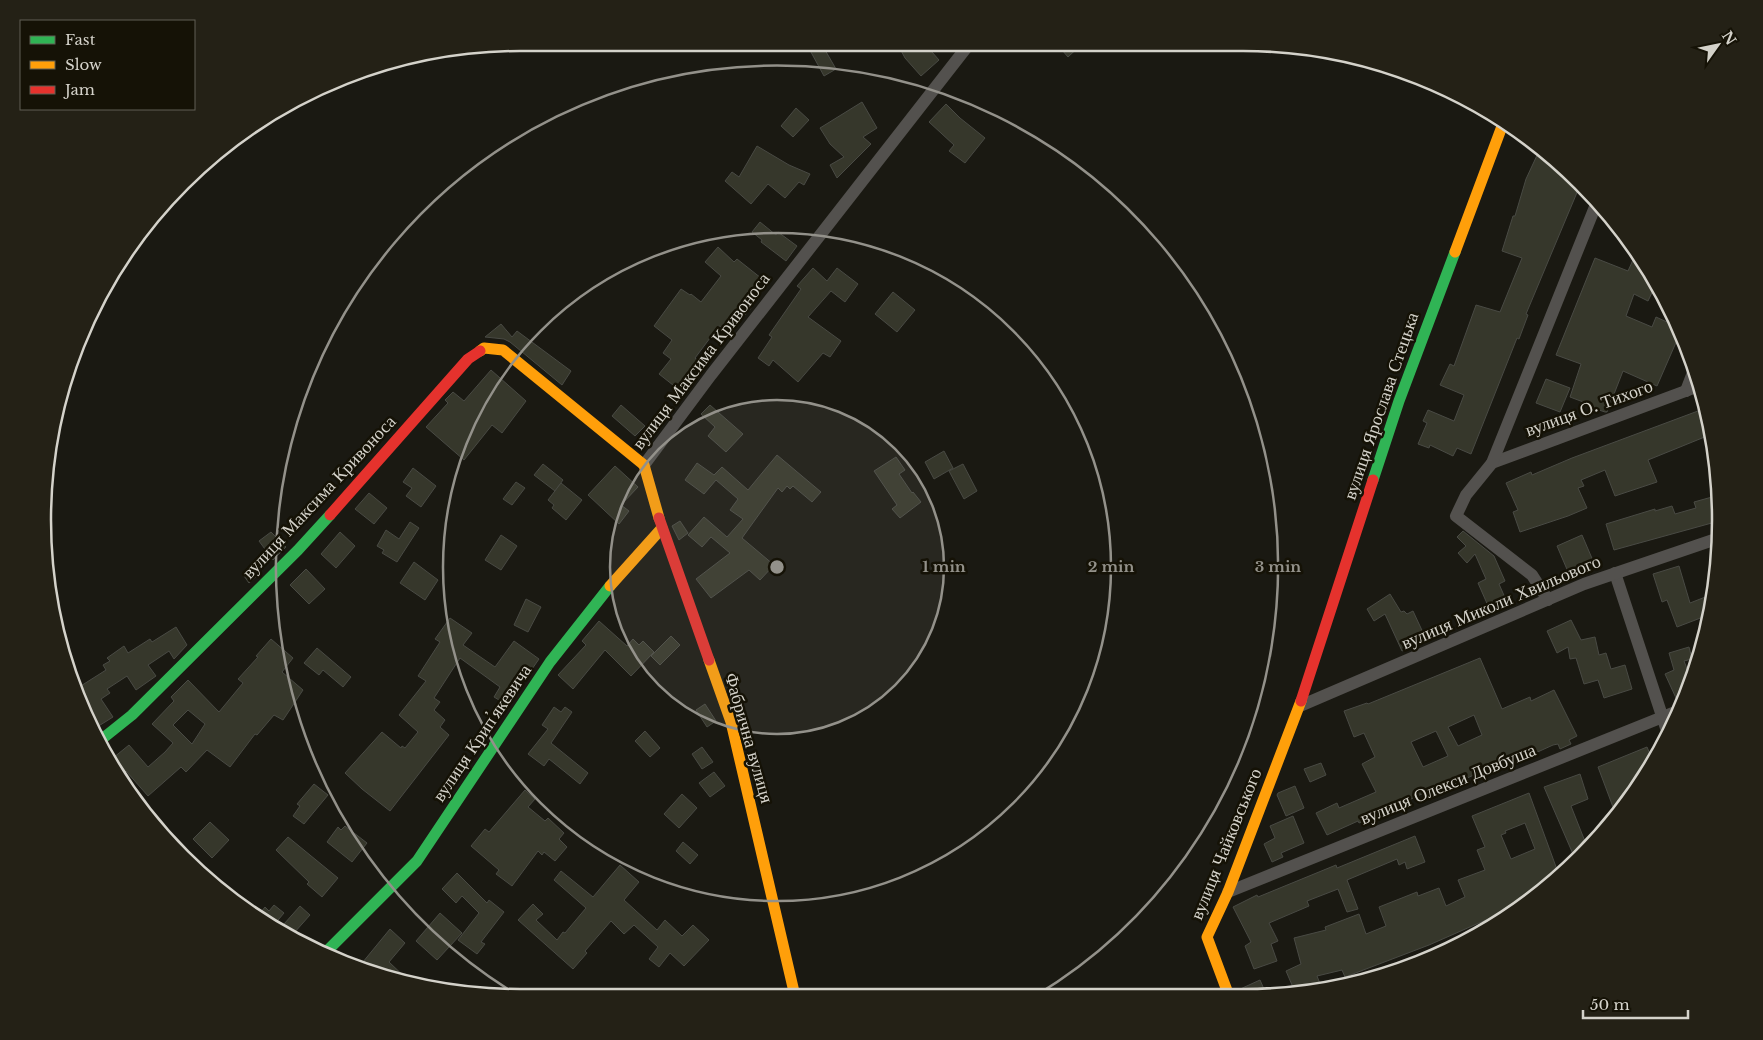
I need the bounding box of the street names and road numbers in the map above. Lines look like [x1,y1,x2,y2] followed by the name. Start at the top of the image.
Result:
[627,268,775,454] street label: вулиця Максима Кривоноса
[1339,309,1423,503] street label: вулиця Ярослава Стецька
[1522,375,1656,441] street label: вулиця О. Тихого
[237,411,401,583] street label: вулиця Максима Кривоноса
[1398,550,1604,654] street label: вулиця Миколи Хвильового
[428,660,536,806] street label: вулиця Крипʼякевича
[720,670,778,806] street label: Фабрична вулиця
[1357,739,1539,829] street label: вулиця Олекси Довбуша
[1186,765,1266,923] street label: вулиця Чайковського

